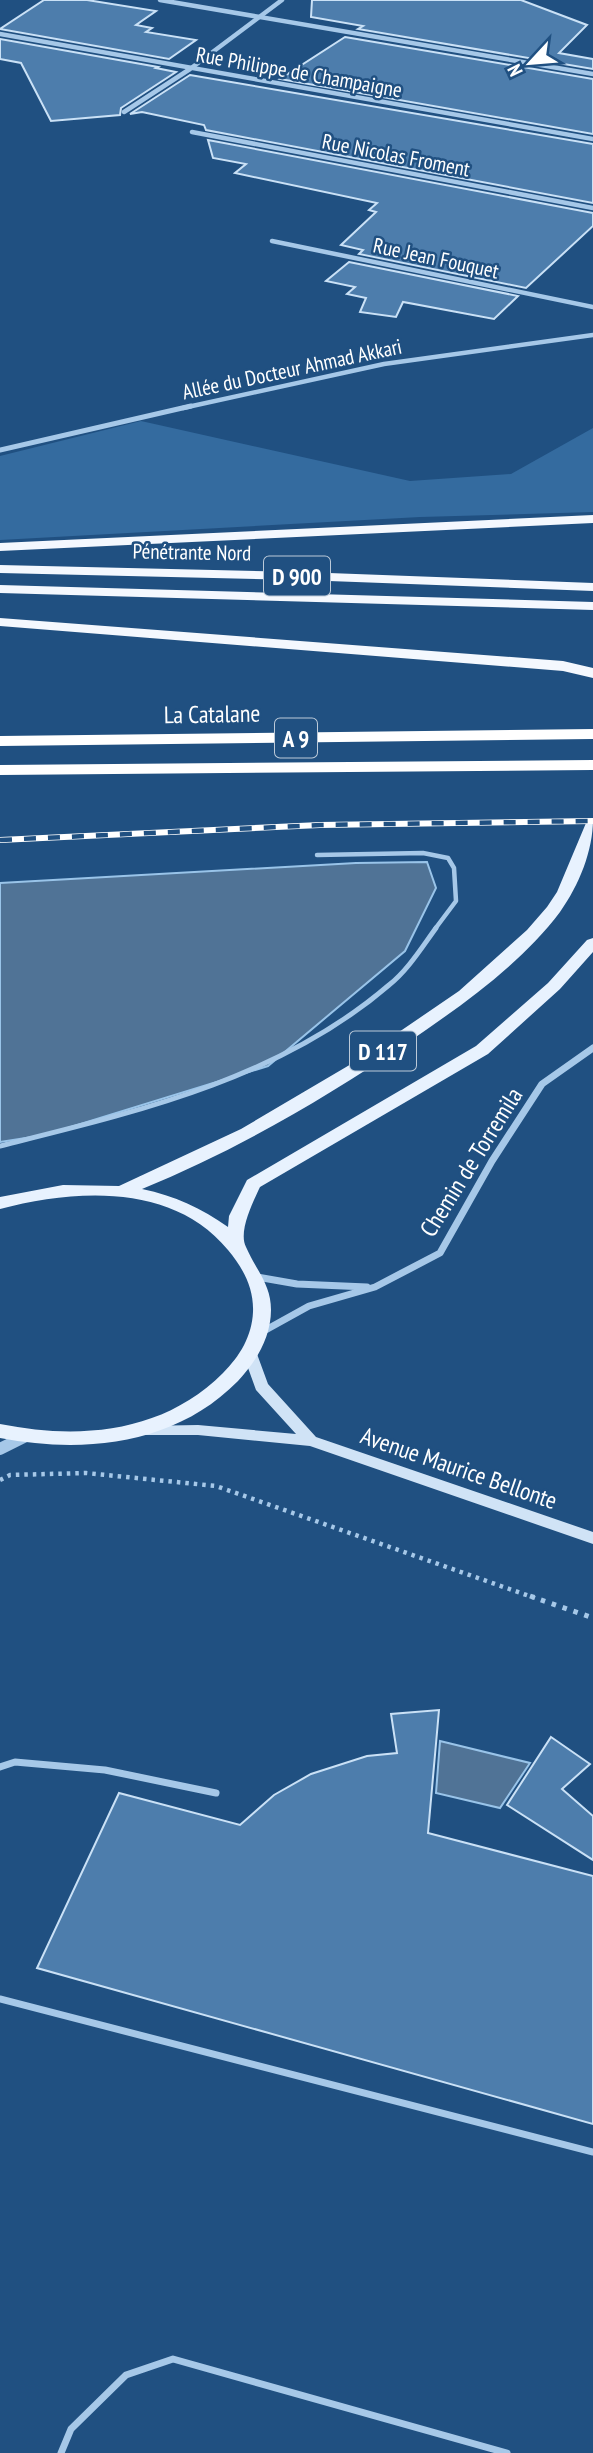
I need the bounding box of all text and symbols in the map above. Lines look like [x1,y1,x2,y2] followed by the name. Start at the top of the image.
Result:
[495,28,565,98] north arrow
[194,41,404,103] street label: Rue Philippe de Champaigne
[502,61,528,80] text: N
[320,127,472,183] street label: Rue Nicolas Froment
[371,232,501,285] street label: Rue Jean Fouquet
[180,333,404,405] street label: Allée du Docteur Ahmad Akkari
[133,537,251,567] street label: Pénétrante Nord
[264,556,330,596] road number: D 900
[164,698,260,730] street label: La Catalane
[275,718,317,758] road number: A 9
[350,1032,416,1070] road number: D 117
[413,1082,529,1242] street label: Chemin de Torremila
[357,1420,561,1516] street label: Avenue Maurice Bellonte

